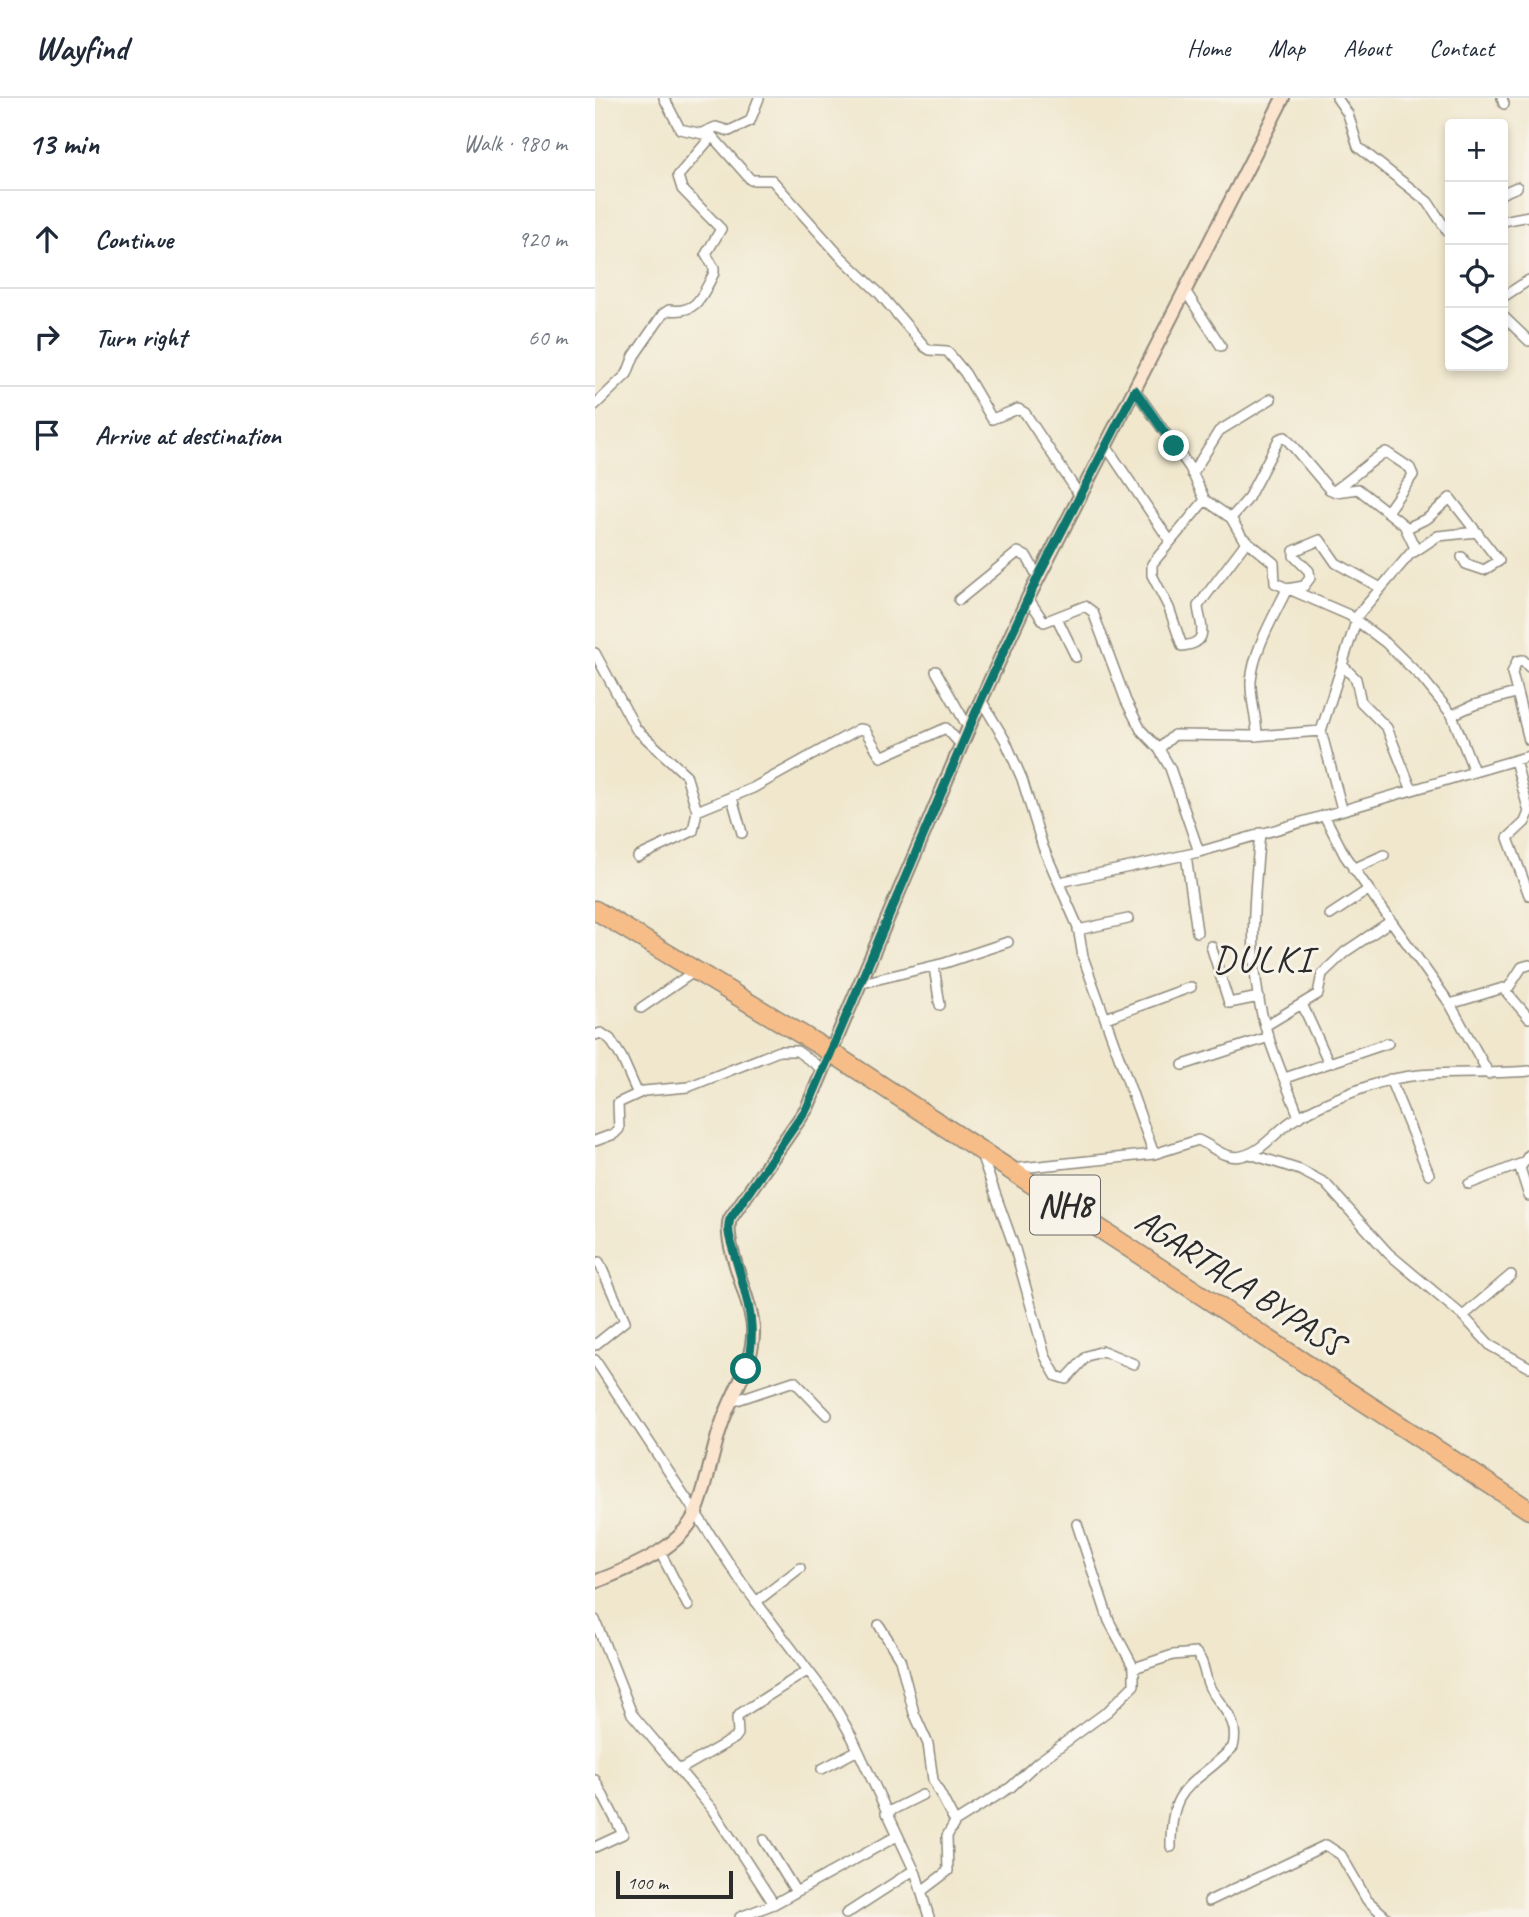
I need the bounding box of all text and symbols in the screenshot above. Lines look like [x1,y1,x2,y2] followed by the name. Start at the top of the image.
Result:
[35,27,128,69] text: Wayfind
[1187,33,1230,63] text: Home
[1268,33,1305,63] text: Map
[1343,33,1391,63] text: About
[1429,33,1494,63] text: Contact
[1445,119,1508,371] map controls
[1445,119,1508,182] button: +
[28,125,99,163] text: 13 min
[463,129,567,158] text: Walk · 980 m
[1445,182,1508,245] button: −
[28,220,66,258] icon: ahead
[95,223,173,256] text: Continue
[518,225,567,254] text: 920 m
[1445,245,1508,308] button: locate
[1445,308,1508,371] button: layers
[28,318,66,356] icon: right
[95,321,186,354] text: Turn right
[528,323,567,352] text: 60 m
[28,416,66,454] icon: arrive
[95,419,281,452] text: Arrive at destination
[1158,430,1189,461] route end
[1213,935,1319,982] district label: DULKI
[1030,1176,1100,1234] road number: NH8
[1127,1198,1357,1369] street label: AGARTALA BYPASS
[730,1353,761,1384] route start
[616,1868,733,1900] scale bar
[627,1871,668,1895] text: 100 m

